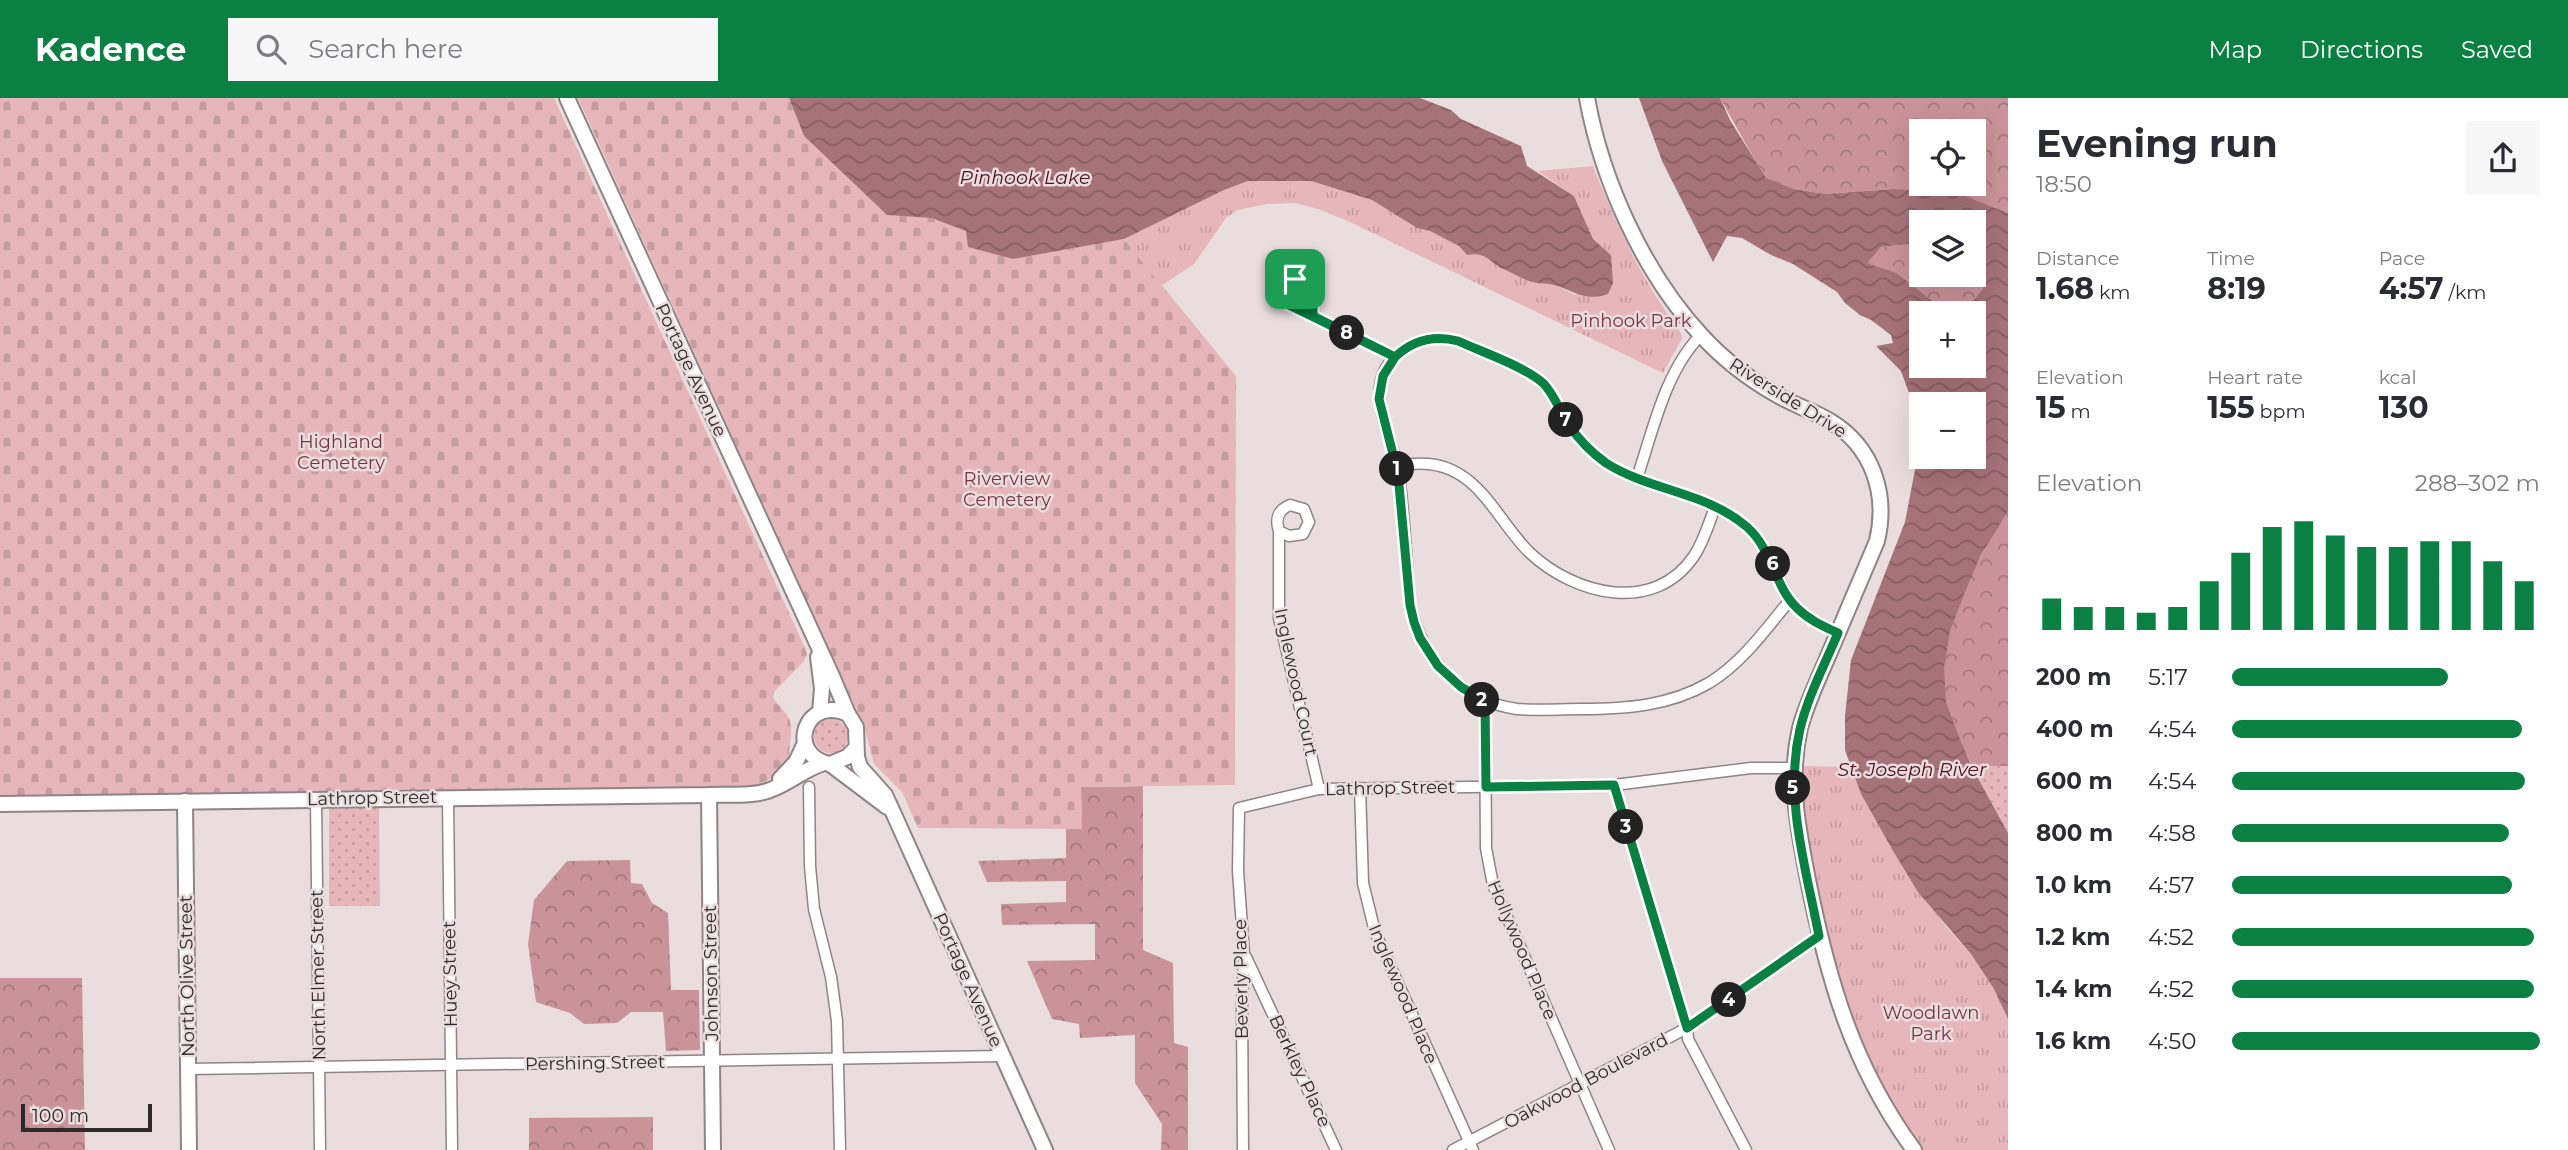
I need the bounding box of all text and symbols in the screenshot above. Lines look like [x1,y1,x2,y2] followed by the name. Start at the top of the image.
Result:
[228,18,718,81] search box
[35,29,186,69] text: Kadence
[252,30,290,68] icon: search
[308,33,463,65] text: Search here
[2209,35,2262,64] text: Map
[2300,35,2423,64] text: Directions
[2461,35,2533,64] text: Saved
[1909,119,1986,469] map controls
[1909,119,1986,196] button: locate
[2036,120,2278,167] text: Evening run
[2466,121,2540,195] button: share
[960,166,1090,189] water label: Pinhook Lake
[2036,170,2092,198] text: 18:50
[1909,210,1986,287] button: layers
[2036,247,2119,270] text: Distance
[2207,247,2255,270] text: Time
[2379,247,2425,270] text: Pace
[1265,249,1325,309] pin
[1276,260,1314,298] icon: arrive
[2036,270,2094,307] text: 1.68
[2207,270,2266,307] text: 8:19
[2379,270,2444,307] text: 4:57
[2094,281,2131,304] text: km
[2444,281,2486,304] text: /km
[650,300,732,440] street label: Portage Avenue
[1909,301,1986,378] button: +
[1570,310,1692,332] park label: Pinhook Park
[1330,316,1364,350] pin: 8
[1340,321,1353,344] text: 8
[1725,353,1851,443] street label: Riverside Drive
[2036,366,2124,389] text: Elevation
[2207,366,2303,389] text: Heart rate
[2379,366,2417,389] text: kcal
[2036,389,2066,426] text: 15
[2207,389,2255,426] text: 155
[2379,389,2429,426] text: 130
[1909,392,1986,469] button: −
[2066,400,2091,423] text: m
[2255,400,2306,423] text: bpm
[1548,402,1584,438] pin: 7
[1560,408,1571,431] text: 7
[297,431,385,474] park label: Highland Cemetery
[1380,452,1414,486] pin: 1
[1393,457,1400,480] text: 1
[963,468,1051,511] park label: Riverview Cemetery
[2036,469,2142,497] text: Elevation
[2415,469,2540,497] text: 288–302 m
[1756,546,1790,582] pin: 6
[1766,552,1779,575] text: 6
[1270,606,1322,758] street label: Inglewood Court
[2036,663,2111,691] text: 200 m
[2148,663,2188,691] text: 5:17
[1464,682,1500,718] pin: 2
[1476,688,1487,711] text: 2
[2036,715,2114,743] text: 400 m
[2148,715,2196,743] text: 4:54
[1837,758,1987,781] water label: St. Joseph River
[2036,767,2113,795] text: 600 m
[2148,767,2196,795] text: 4:54
[1776,770,1811,806] pin: 5
[1325,776,1455,800] street label: Lathrop Street
[1787,776,1798,799] text: 5
[307,786,437,810] street label: Lathrop Street
[1608,810,1644,844] pin: 3
[1620,815,1631,838] text: 3
[2036,819,2113,847] text: 800 m
[2148,819,2196,847] text: 4:58
[2036,871,2112,899] text: 1.0 km
[2148,871,2194,899] text: 4:57
[1483,877,1561,1023] street label: Hollywood Place
[306,889,330,1061] street label: North Elmer Street
[175,895,199,1057] street label: North Olive Street
[699,905,723,1042] street label: Johnson Street
[928,909,1008,1051] street label: Portage Avenue
[1229,919,1253,1039] street label: Beverly Place
[438,921,462,1027] street label: Huey Street
[1364,921,1442,1067] street label: Inglewood Place
[2036,923,2110,951] text: 1.2 km
[2148,923,2194,951] text: 4:52
[2036,975,2113,1003] text: 1.4 km
[2148,975,2194,1003] text: 4:52
[1712,982,1746,1018] pin: 4
[1722,988,1735,1011] text: 4
[1882,1002,1980,1045] park label: Woodlawn Park
[1264,1011,1336,1131] street label: Berkley Place
[2036,1027,2111,1055] text: 1.6 km
[2148,1027,2196,1055] text: 4:50
[1500,1028,1672,1134] street label: Oakwood Boulevard
[525,1051,665,1075] street label: Pershing Street
[21,1101,152,1133] scale bar
[32,1104,89,1127] text: 100 m

